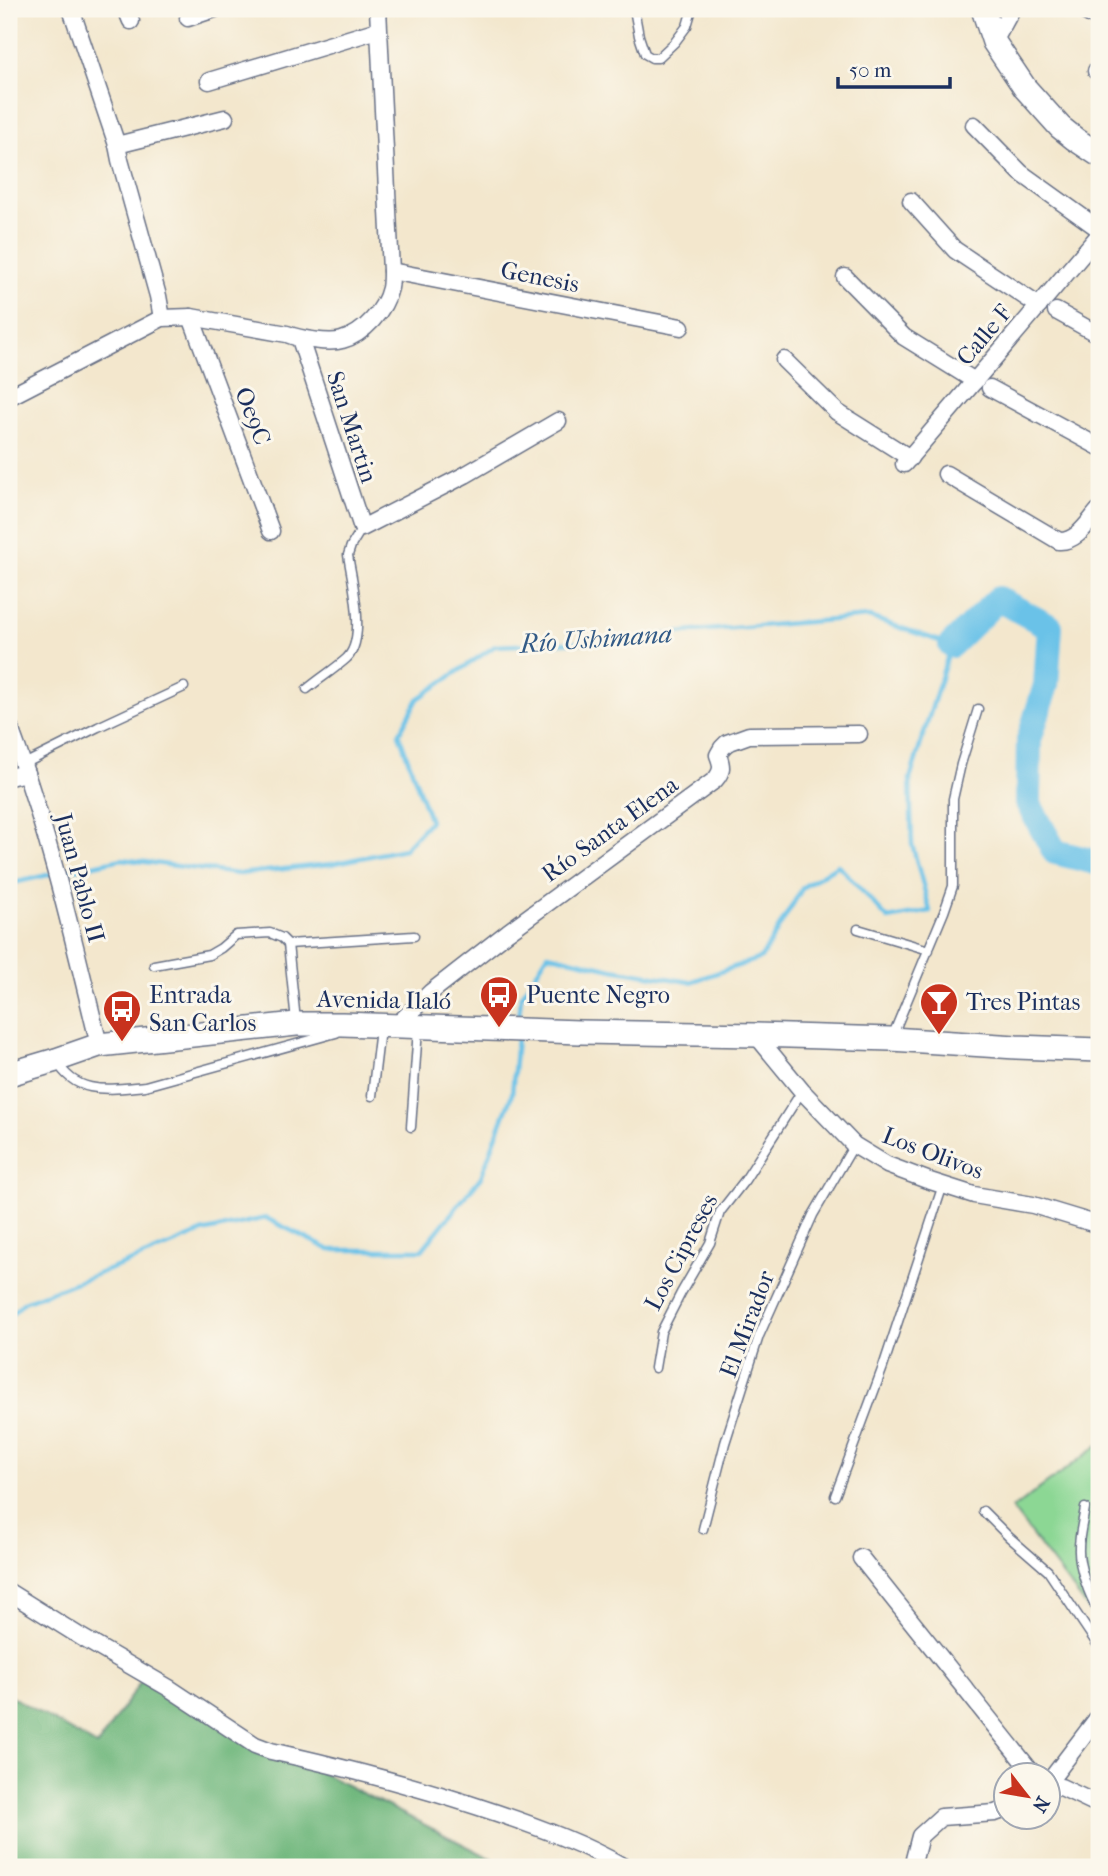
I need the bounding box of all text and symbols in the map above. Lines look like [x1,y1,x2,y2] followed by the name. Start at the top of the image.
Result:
[838,46,950,90] scale bar
[849,58,892,82] text: 50 m
[498,256,582,298] street label: Genesis
[951,299,1017,371] street label: Calle F
[321,368,383,486] street label: San Martin
[229,383,277,449] street label: Oe9C
[517,618,673,660] water label: Río Ushimana
[536,770,684,888] street label: Río Santa Elena
[49,808,111,946] street label: Juan Pablo II
[478,974,520,1029] bus stop icon: Puente Negro
[149,981,257,1037] place label: Entrada San Carlos
[526,981,670,1009] place label: Puente Negro
[918,981,960,1036] bar icon: Tres Pintas
[316,985,451,1015] street label: Avenida Ilaló
[101,988,143,1043] bus stop icon: Entrada San Carlos
[966,988,1080,1016] place label: Tres Pintas
[879,1121,987,1185] street label: Los Olivos
[639,1189,724,1315] street label: Los Cipreses
[714,1266,780,1381] street label: El Mirador
[992,1760,1062,1830] north arrow
[1027,1792,1054,1817] text: N

